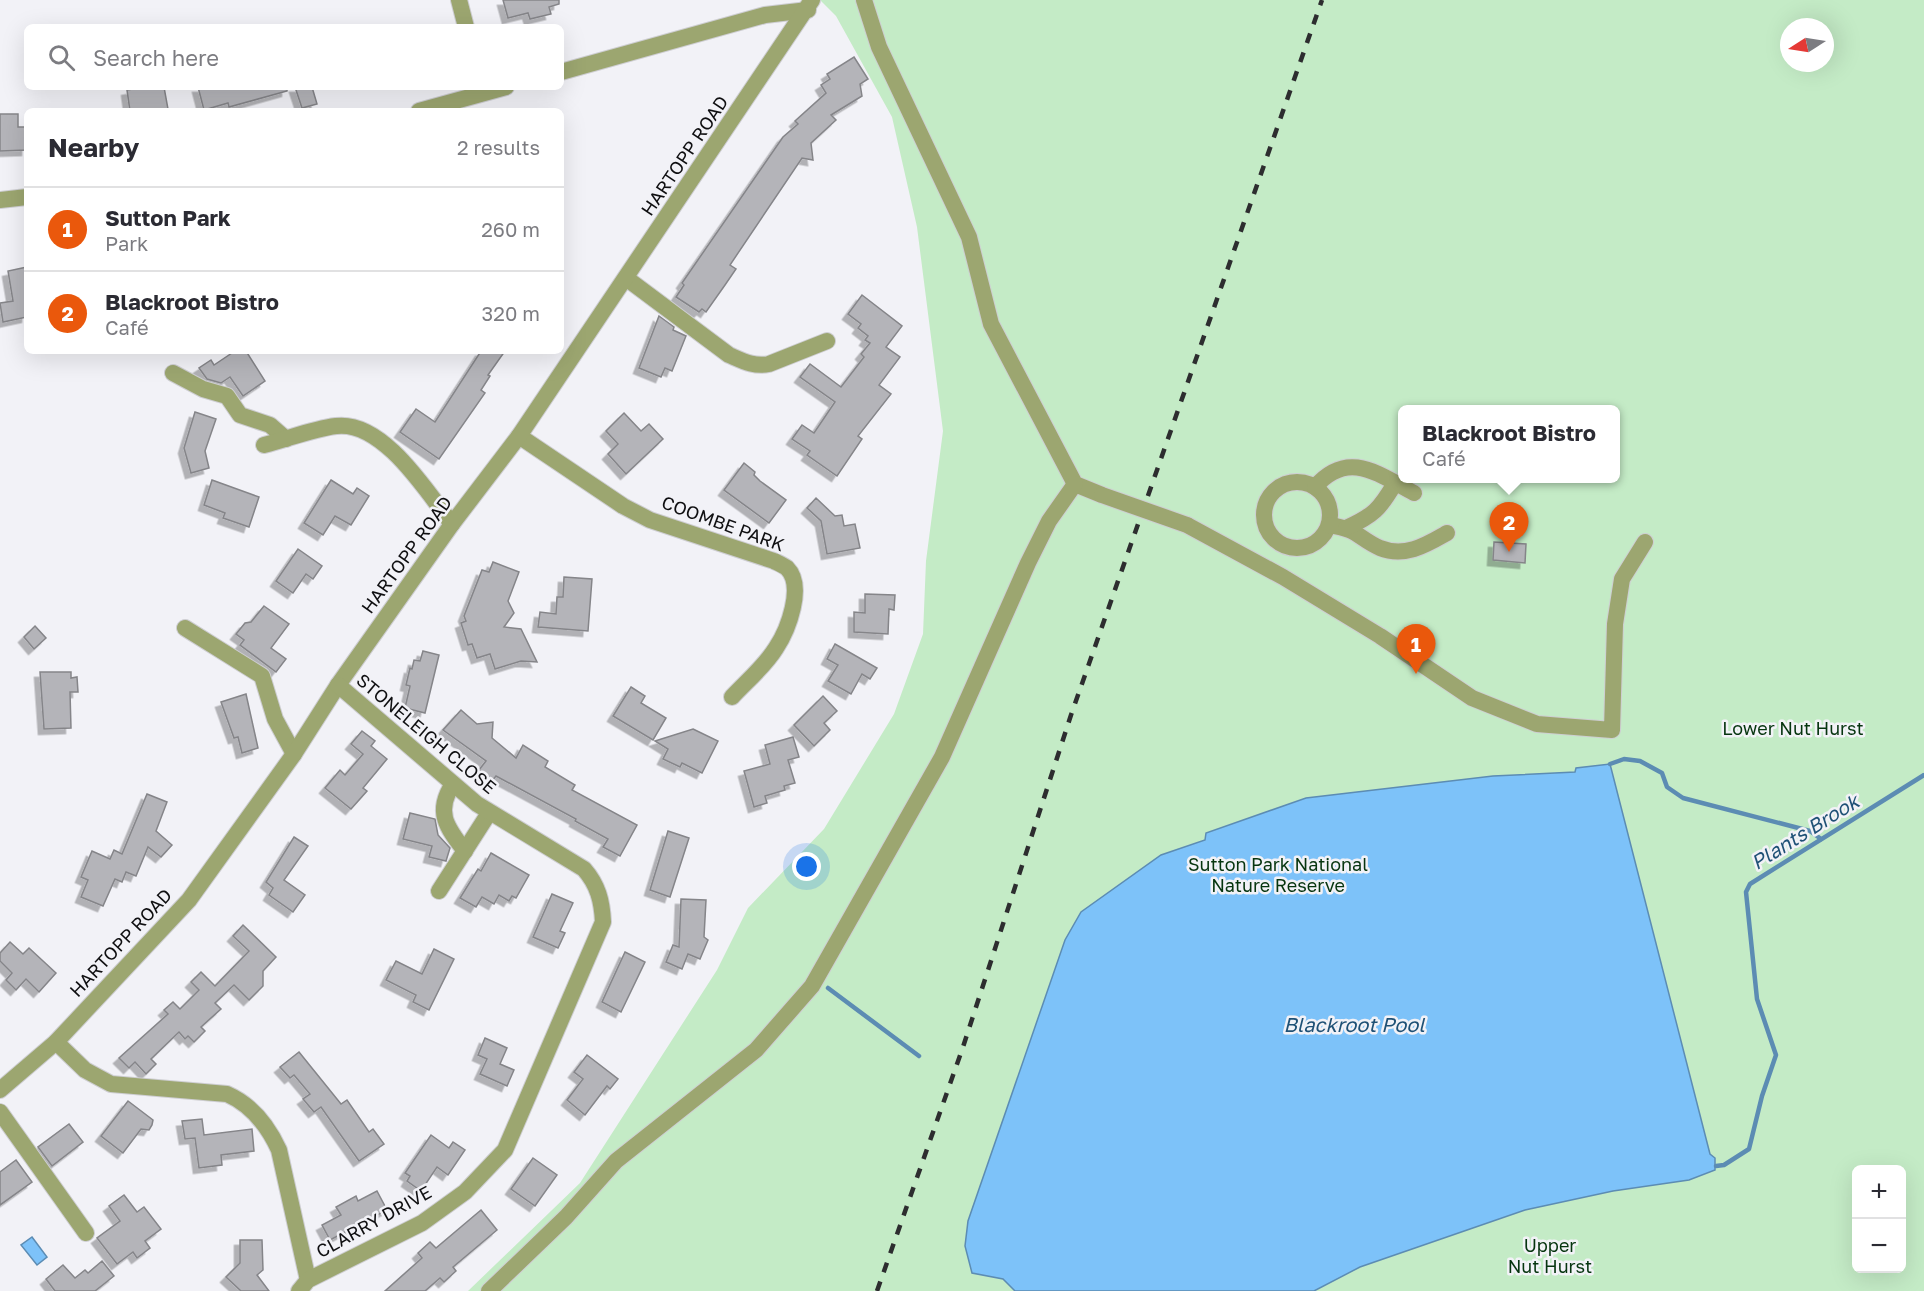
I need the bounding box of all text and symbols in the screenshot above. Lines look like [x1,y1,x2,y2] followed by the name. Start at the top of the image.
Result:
[1780,18,1834,72] north arrow
[24,24,564,90] search box
[45,41,78,74] icon: search
[93,44,219,71] text: Search here
[636,91,732,220] street label: HARTOPP ROAD
[48,132,139,163] text: Nearby
[457,135,540,159] text: 2 results
[105,204,231,231] text: Sutton Park
[62,217,73,241] text: 1
[481,217,540,241] text: 260 m
[105,231,148,255] text: Park
[105,288,279,315] text: Blackroot Bistro
[61,301,74,325] text: 2
[482,301,540,325] text: 320 m
[105,315,149,339] text: Café
[1398,405,1620,483] popup
[1422,419,1596,446] text: Blackroot Bistro
[1422,446,1466,470] text: Café
[356,491,456,617] street label: HARTOPP ROAD
[659,491,788,555] street label: COOMBE PARK
[1490,502,1528,552] pin: 2
[1396,624,1436,674] pin: 1
[352,668,501,798] street label: STONELEIGH CLOSE
[1722,717,1864,739] park label: Lower Nut Hurst
[1746,787,1865,874] water label: Plants Brook
[792,852,821,881] your location
[1188,853,1368,896] park label: Sutton Park National Nature Reserve
[65,884,176,1001] street label: HARTOPP ROAD
[1283,1012,1425,1036] water label: Blackroot Pool
[1852,1165,1906,1273] map controls
[1852,1165,1906,1219] button: +
[312,1180,435,1262] street label: CLARRY DRIVE
[1852,1219,1906,1273] button: −
[1508,1234,1592,1277] park label: Upper Nut Hurst

